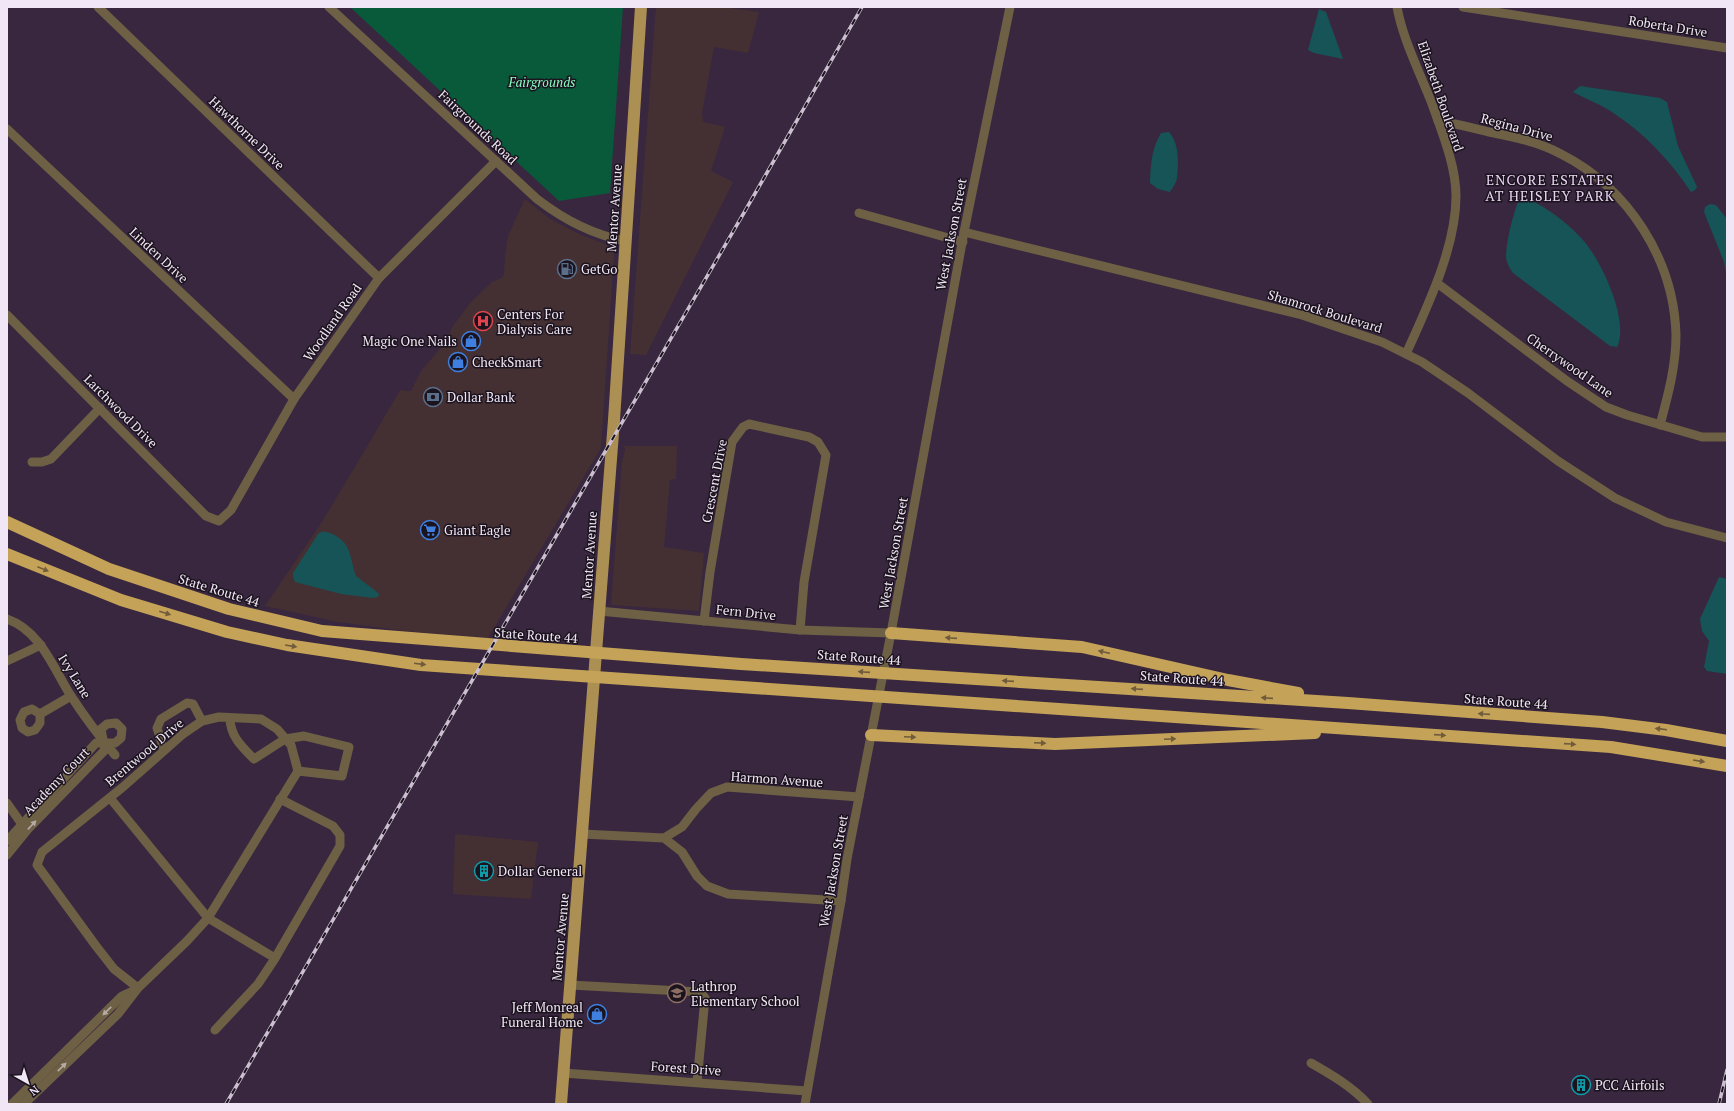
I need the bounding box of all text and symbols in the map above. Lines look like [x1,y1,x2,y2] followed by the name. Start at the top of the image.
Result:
[1627,11,1709,41] street label: Roberta Drive
[1414,38,1468,154] street label: Elizabeth Boulevard
[507,73,576,91] park label: Fairgrounds
[435,86,521,168] street label: Fairgrounds Road
[205,92,289,174] street label: Hawthorne Drive
[1479,109,1555,145] street label: Regina Drive
[602,163,626,253] street label: Mentor Avenue
[1485,170,1615,205] district label: ENCORE ESTATES AT HEISLEY PARK
[931,176,971,291] street label: West Jackson Street
[126,223,192,287] street label: Linden Drive
[556,258,578,280] fuel station icon: GetGo
[581,260,617,278] place label: GetGo
[299,280,365,364] street label: Woodland Road
[1266,285,1384,337] street label: Shamrock Boulevard
[497,305,572,338] place label: Centers For Dialysis Care
[472,310,494,332] hospital icon: Centers For Dialysis Care
[1523,328,1617,402] street label: Cherrywood Lane
[460,330,482,352] shop icon: Magic One Nails
[363,332,457,350] place label: Magic One Nails
[447,351,469,373] shop icon: CheckSmart
[472,353,542,371] place label: CheckSmart
[80,370,162,452] street label: Larchwood Drive
[422,386,444,408] bank icon: Dollar Bank
[447,388,515,406] place label: Dollar Bank
[697,438,731,524] street label: Crescent Drive
[874,495,912,611] street label: West Jackson Street
[577,510,601,600] street label: Mentor Avenue
[419,519,441,541] supermarket icon: Giant Eagle
[444,521,511,539] place label: Giant Eagle
[38,566,50,572] one-way arrow
[176,569,262,611] street label: State Route 44
[715,600,777,624] street label: Fern Drive
[160,610,172,616] one-way arrow
[493,623,579,647] street label: State Route 44
[945,634,957,641] one-way arrow
[285,643,297,649] one-way arrow
[816,645,902,669] street label: State Route 44
[1098,649,1110,655] one-way arrow
[54,650,96,702] street label: Ivy Lane
[414,661,426,668] one-way arrow
[1139,666,1225,690] street label: State Route 44
[858,668,870,675] one-way arrow
[1001,678,1014,684] one-way arrow
[1131,686,1143,693] one-way arrow
[1463,689,1549,713] street label: State Route 44
[1261,694,1273,701] one-way arrow
[1478,710,1490,717] one-way arrow
[101,714,187,790] street label: Brentwood Drive
[1655,726,1667,732] one-way arrow
[1434,731,1446,738] one-way arrow
[904,733,916,740] one-way arrow
[1164,736,1177,742] one-way arrow
[1034,739,1046,746] one-way arrow
[1564,741,1576,748] one-way arrow
[19,743,93,819] street label: Academy Court
[1692,758,1705,764] one-way arrow
[730,767,824,791] street label: Harmon Avenue
[814,813,852,929] street label: West Jackson Street
[27,820,37,830] one-way arrow
[473,860,495,882] building icon: Dollar General
[498,862,582,880] place label: Dollar General
[547,892,573,982] street label: Mentor Avenue
[691,977,800,1010] place label: Lathrop Elementary School
[666,982,688,1004] school or university icon: Lathrop Elementary School
[501,998,583,1031] place label: Jeff Monreal Funeral Home
[586,1003,608,1025] shop icon: Jeff Monreal Funeral Home
[102,1006,112,1016] one-way arrow
[650,1057,722,1079] street label: Forest Drive
[8,1063,48,1103] north arrow
[57,1063,66,1072] one-way arrow
[1570,1074,1592,1096] building icon: PCC Airfoils
[1595,1076,1665,1094] place label: PCC Airfoils
[26,1083,42,1099] text: N

